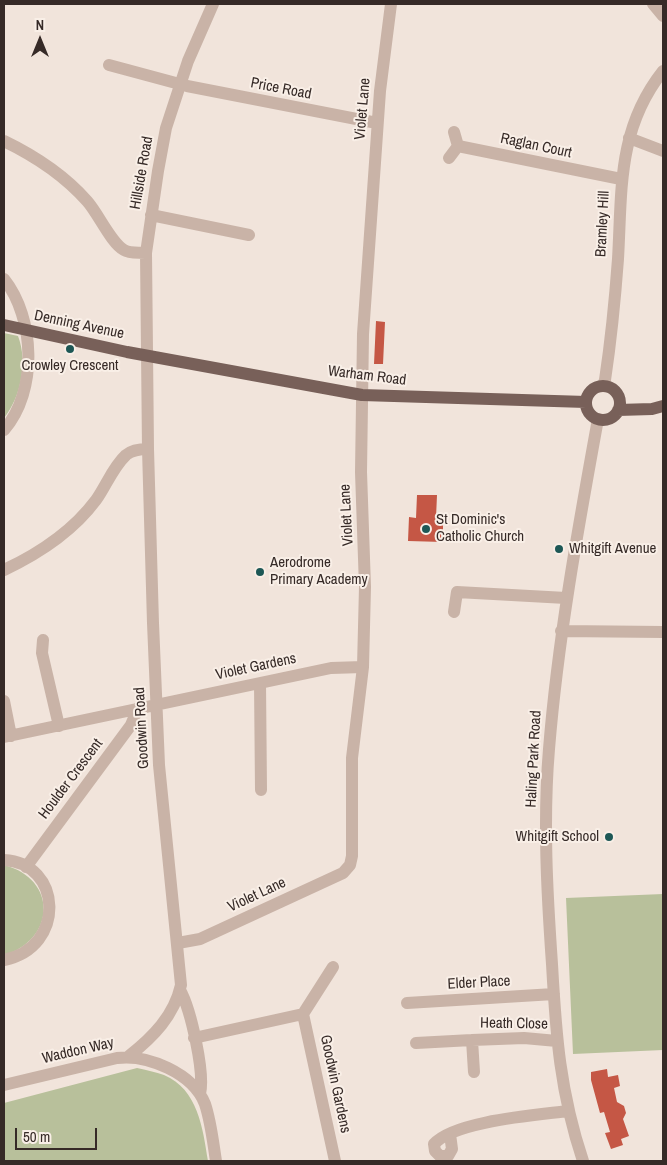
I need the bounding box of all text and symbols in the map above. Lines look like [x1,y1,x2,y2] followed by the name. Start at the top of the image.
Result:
[15,15,65,65] north arrow
[36,16,44,34] text: N
[249,74,313,104] street label: Price Road
[351,77,375,141] street label: Violet Lane
[499,130,573,162] street label: Raglan Court
[127,135,157,211] street label: Hillside Road
[592,190,614,258] street label: Bramley Hill
[32,307,126,343] street label: Denning Avenue
[64,343,76,355] marker: Crowley Crescent
[21,357,119,375] place label: Crowley Crescent
[327,362,407,390] street label: Warham Road
[336,484,358,546] street label: Violet Lane
[436,511,524,546] place label: St Dominic's Catholic Church
[420,523,432,535] marker: St Dominic's Catholic Church
[569,540,656,558] place label: Whitgift Avenue
[553,543,565,555] marker: Whitgift Avenue
[270,554,368,589] place label: Aerodrome Primary Academy
[254,566,266,578] marker: Aerodrome Primary Academy
[214,650,298,684] street label: Violet Gardens
[131,687,153,769] street label: Goodwin Road
[522,710,546,808] street label: Haling Park Road
[35,735,107,823] street label: Houlder Crescent
[516,828,599,846] place label: Whitgift School
[603,831,615,843] marker: Whitgift School
[225,874,289,916] street label: Violet Lane
[447,972,511,994] street label: Elder Place
[480,1014,548,1034] street label: Heath Close
[316,1033,354,1135] street label: Goodwin Gardens
[40,1034,116,1068] street label: Waddon Way
[18,1118,100,1150] scale bar
[23,1126,50,1147] text: 50 m

